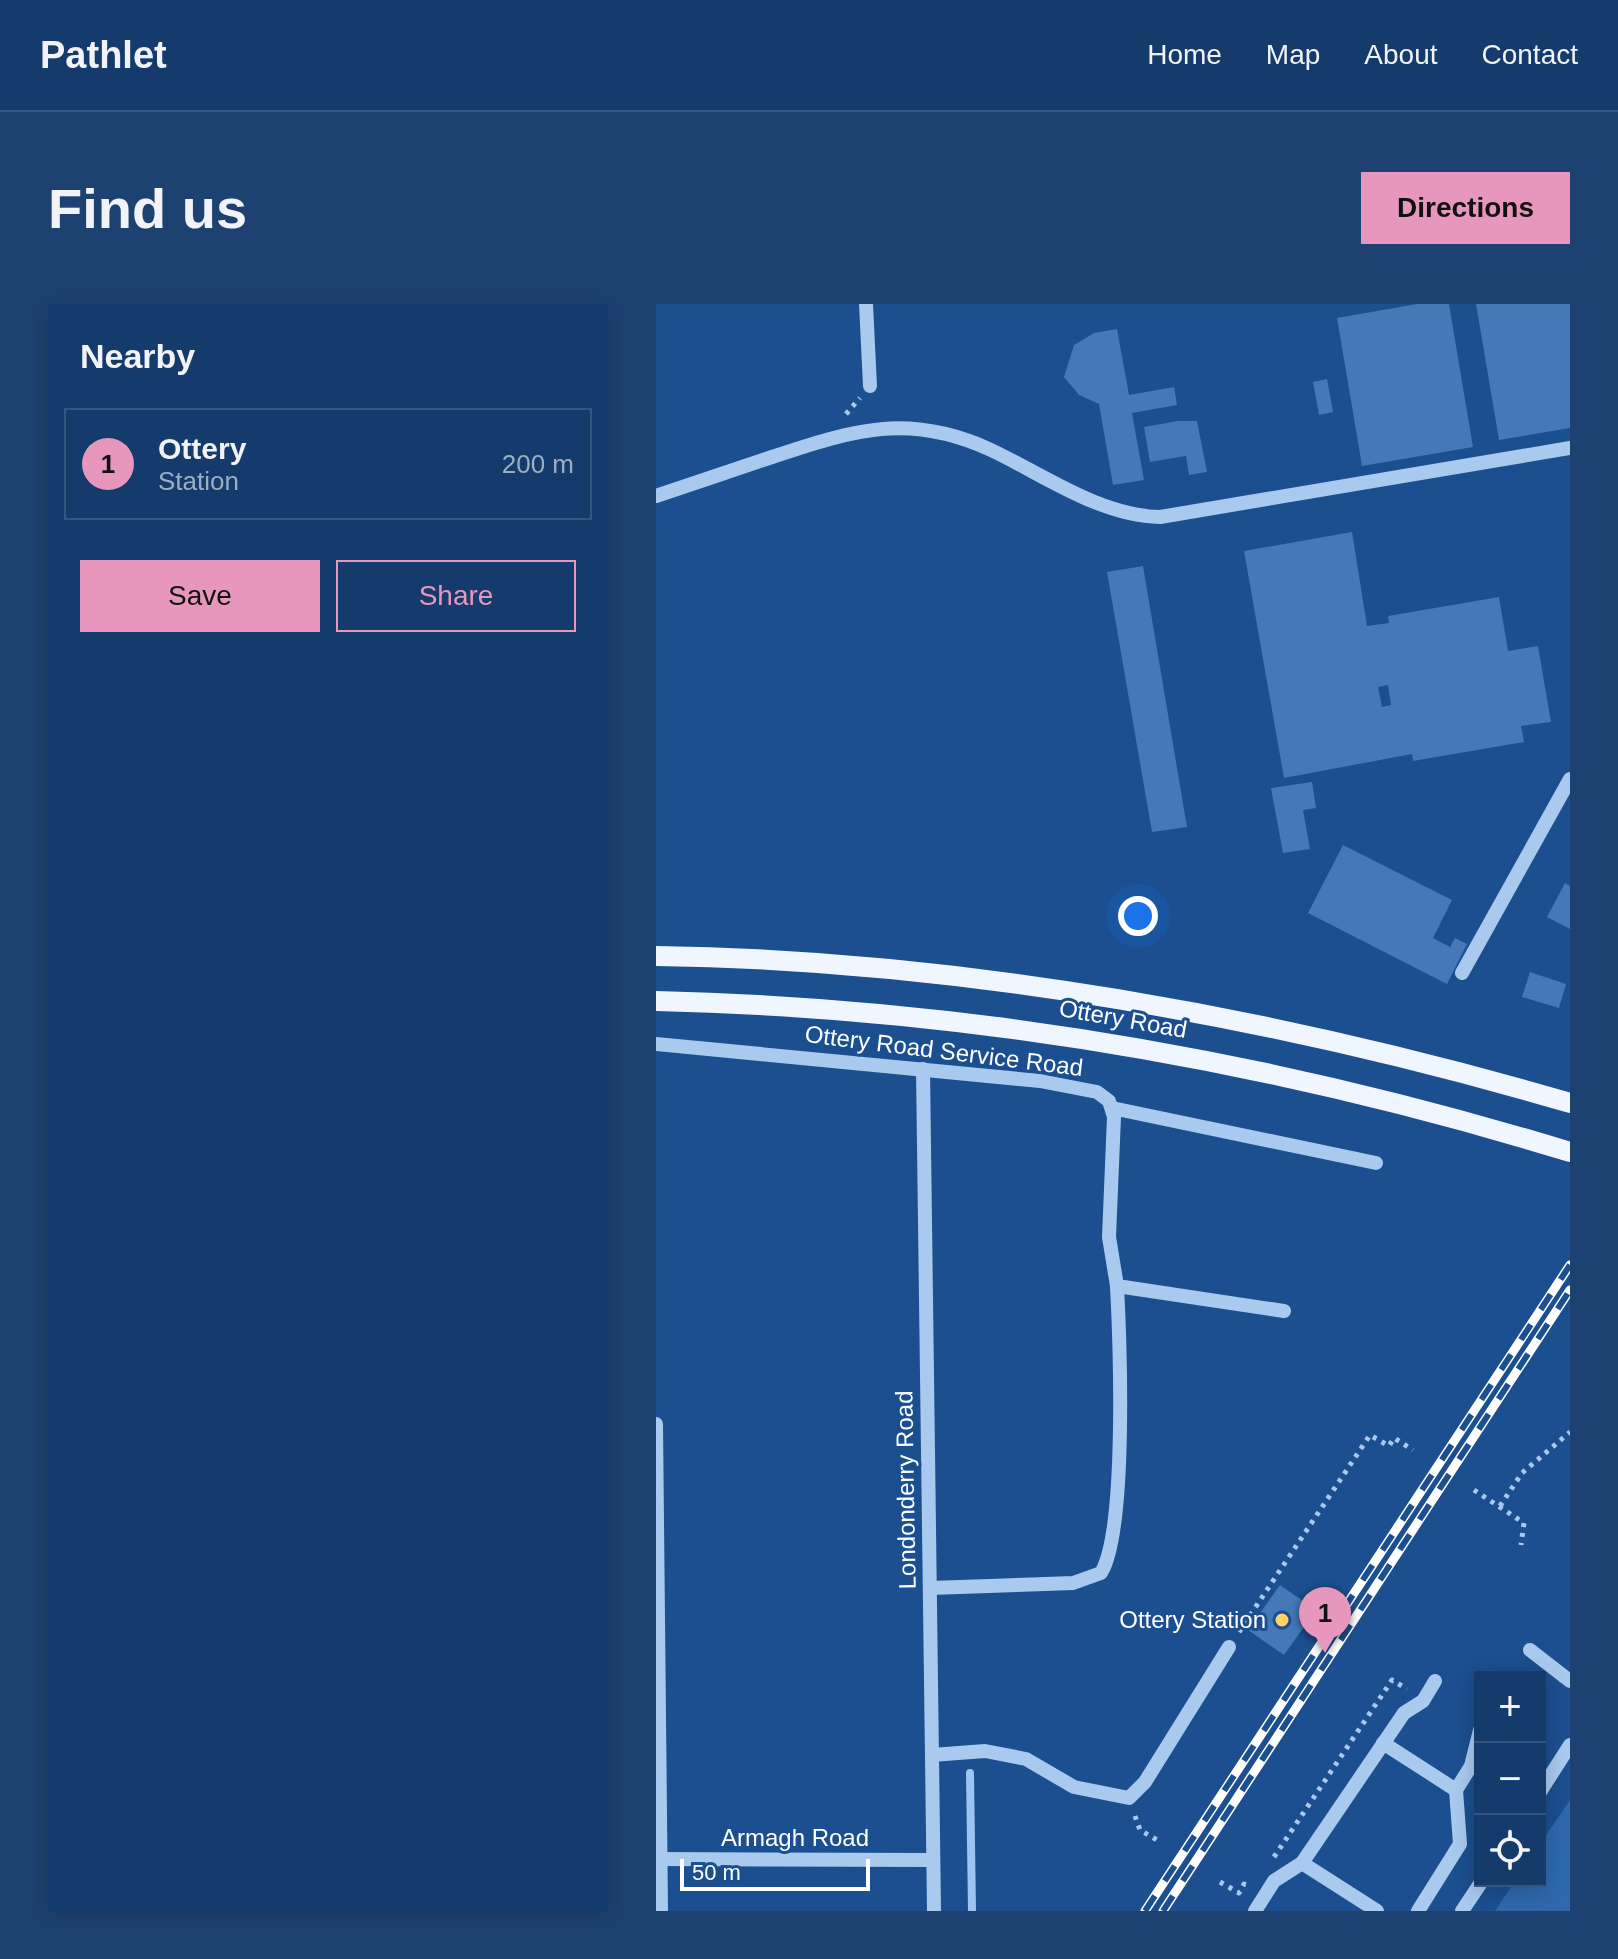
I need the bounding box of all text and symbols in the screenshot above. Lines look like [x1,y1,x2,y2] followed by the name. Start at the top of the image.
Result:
[40,34,167,76] text: Pathlet
[1147,39,1222,70] text: Home
[1266,39,1320,70] text: Map
[1364,39,1438,70] text: About
[1482,39,1578,70] text: Contact
[1361,172,1570,244] button: Directions
[48,177,247,240] text: Find us
[80,337,195,375] text: Nearby
[158,432,246,465] text: Ottery
[101,449,115,479] text: 1
[502,449,574,479] text: 200 m
[158,466,239,496] text: Station
[80,560,320,632] button: Save
[336,560,576,632] button: Share
[1118,896,1158,936] your location
[1057,994,1189,1043] street label: Ottery Road
[803,1020,1085,1081] street label: Ottery Road Service Road
[890,1390,921,1590] street label: Londonderry Road
[1299,1587,1351,1653] pin: 1
[1119,1606,1266,1633] place label: Ottery Station
[1273,1611,1291,1629] marker: Ottery Station
[1474,1671,1546,1887] map controls
[1474,1671,1546,1743] button: +
[1474,1743,1546,1815] button: −
[1474,1815,1546,1887] button: locate
[721,1824,869,1851] street label: Armagh Road
[680,1855,870,1891] scale bar
[692,1860,741,1885] text: 50 m

